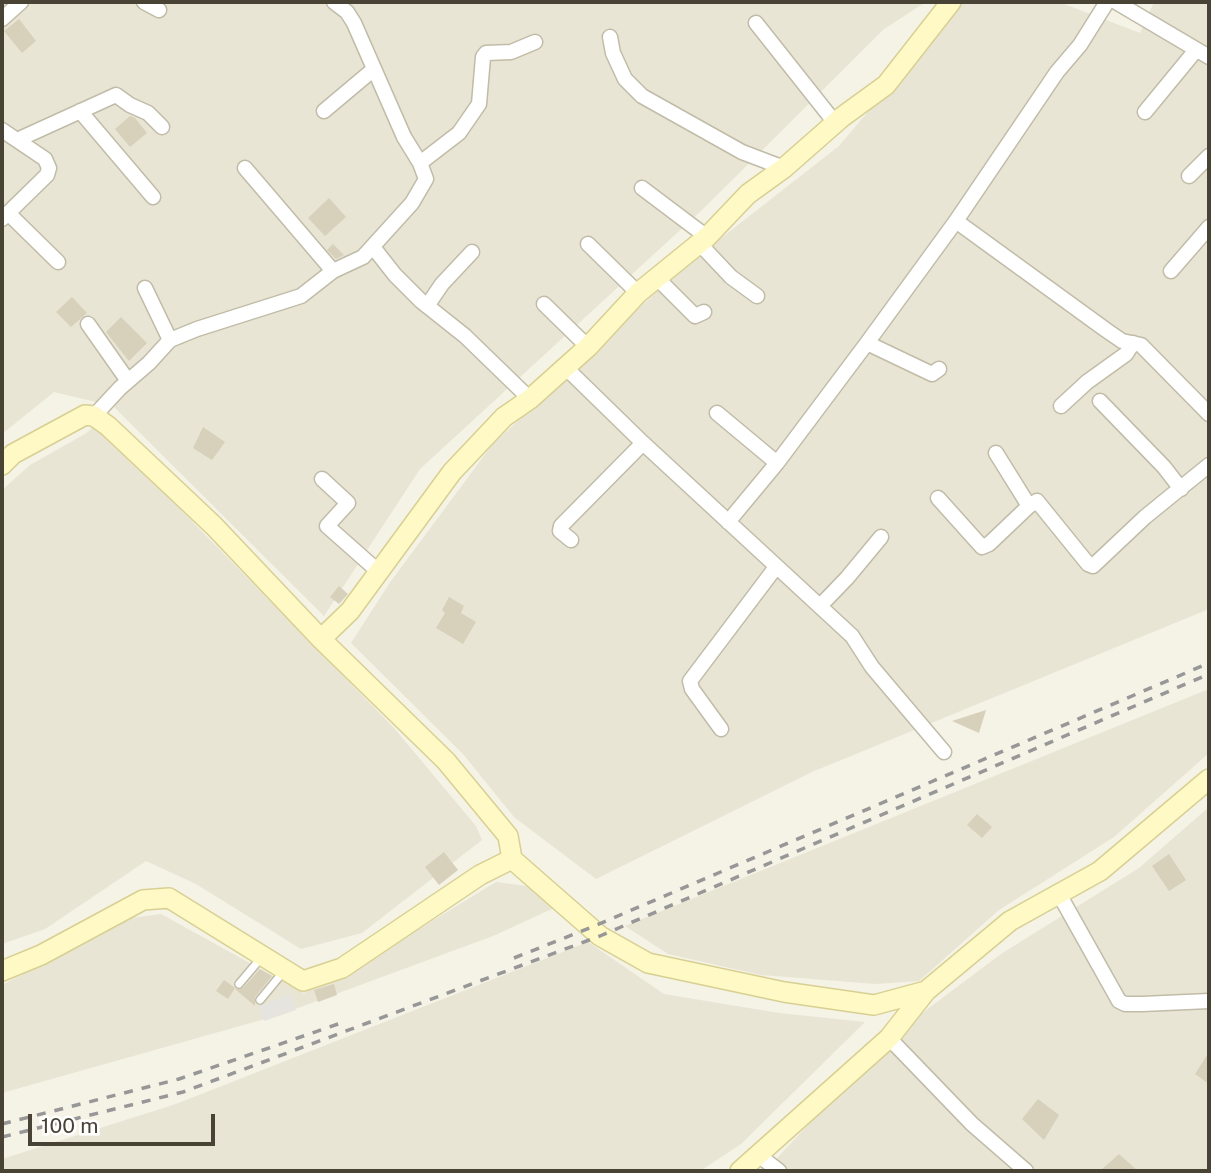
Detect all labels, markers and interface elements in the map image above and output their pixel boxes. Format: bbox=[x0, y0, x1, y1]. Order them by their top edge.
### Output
scale bar bbox=[32, 1100, 219, 1144]
text: 100 m bbox=[41, 1113, 98, 1138]

